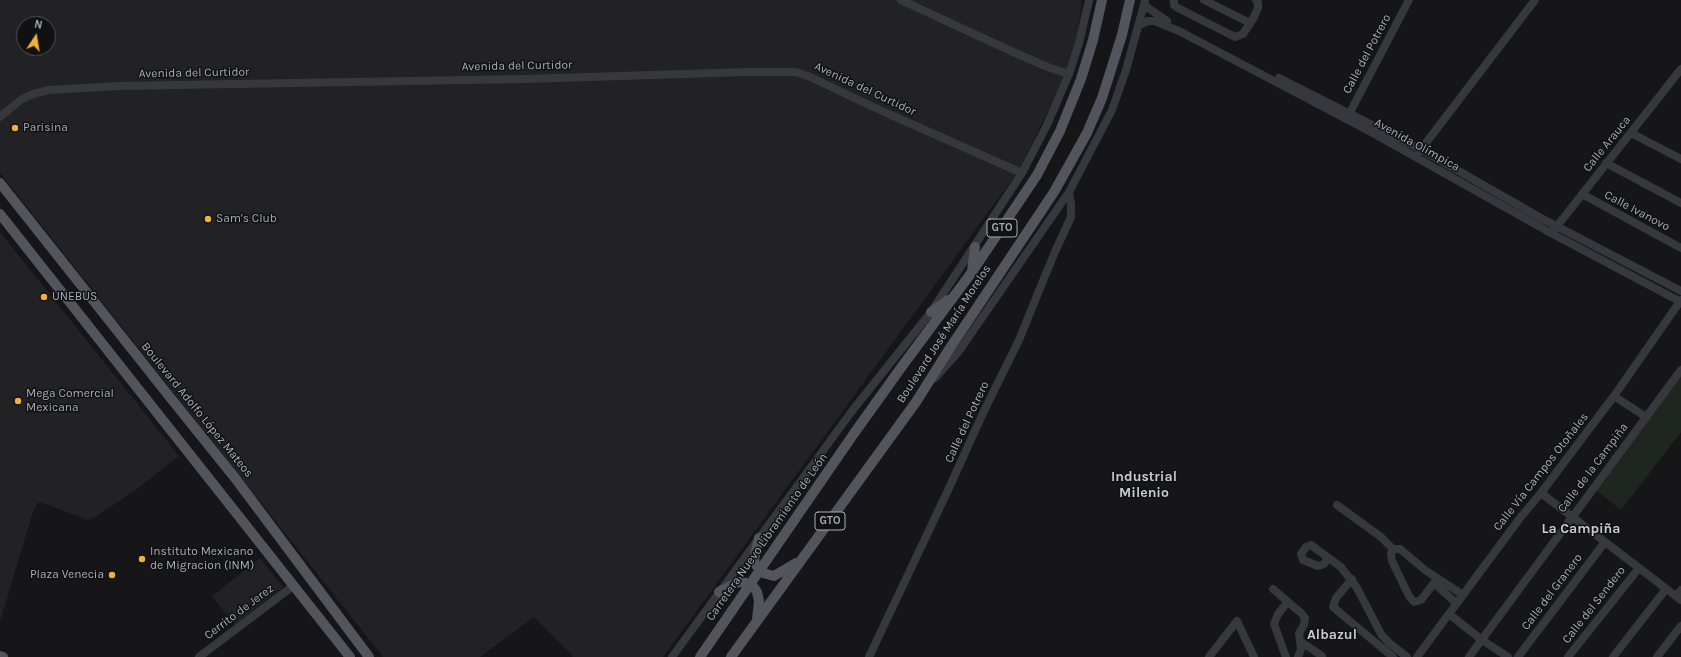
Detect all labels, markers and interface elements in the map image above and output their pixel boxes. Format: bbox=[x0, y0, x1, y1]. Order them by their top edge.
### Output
street label: Calle del Potrero bbox=[1340, 12, 1394, 96]
north arrow bbox=[16, 16, 56, 56]
text: N bbox=[33, 18, 44, 32]
street label: Avenida del Curtidor bbox=[462, 58, 572, 74]
street label: Avenida del Curtidor bbox=[812, 59, 918, 119]
street label: Avenida del Curtidor bbox=[139, 65, 249, 81]
street label: Calle Arauca bbox=[1580, 113, 1634, 175]
street label: Avenida Olímpica bbox=[1372, 116, 1462, 174]
place label: Parisina bbox=[23, 121, 68, 135]
marker: Parisina bbox=[10, 123, 20, 133]
street label: Calle Ivanovo bbox=[1602, 188, 1672, 234]
place label: Sam's Club bbox=[216, 212, 277, 226]
marker: Sam's Club bbox=[203, 214, 213, 224]
road number: GTO bbox=[987, 219, 1017, 237]
street label: Boulevard José María Morelos bbox=[894, 262, 994, 406]
place label: UNEBUS bbox=[52, 290, 97, 304]
marker: UNEBUS bbox=[39, 292, 49, 302]
street label: Boulevard Adolfo López Mateos bbox=[138, 340, 256, 480]
street label: Calle del Potrero bbox=[942, 379, 992, 465]
place label: Mega Comercial Mexicana bbox=[26, 387, 114, 415]
marker: Mega Comercial Mexicana bbox=[13, 396, 23, 406]
street label: Calle Vía Campos Otoñales bbox=[1490, 410, 1592, 534]
street label: Calle de la Campiña bbox=[1555, 420, 1631, 516]
street label: Carretera Nuevo Libramiento de León bbox=[703, 450, 831, 624]
district label: Industrial Milenio bbox=[1111, 469, 1177, 502]
road number: GTO bbox=[815, 512, 845, 530]
district label: La Campiña bbox=[1541, 521, 1621, 537]
place label: Instituto Mexicano de Migracion (INM) bbox=[150, 545, 254, 573]
street label: Calle del Granero bbox=[1519, 551, 1585, 633]
marker: Instituto Mexicano de Migracion (INM) bbox=[137, 554, 147, 564]
street label: Calle del Sendero bbox=[1559, 564, 1629, 646]
place label: Plaza Venecia bbox=[30, 568, 104, 582]
marker: Plaza Venecia bbox=[107, 570, 117, 580]
street label: Cerrito de Jerez bbox=[202, 581, 276, 643]
district label: Albazul bbox=[1307, 627, 1357, 643]

